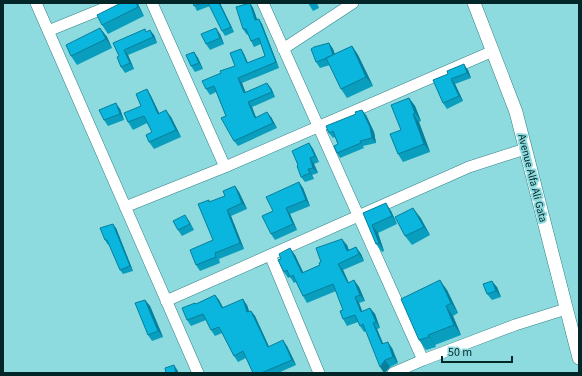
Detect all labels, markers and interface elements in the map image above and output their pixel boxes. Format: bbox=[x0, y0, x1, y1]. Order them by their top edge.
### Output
street label: Avenue Alfa Ali Gata bbox=[514, 132, 551, 224]
scale bar bbox=[442, 338, 512, 364]
text: 50 m bbox=[448, 344, 472, 361]

